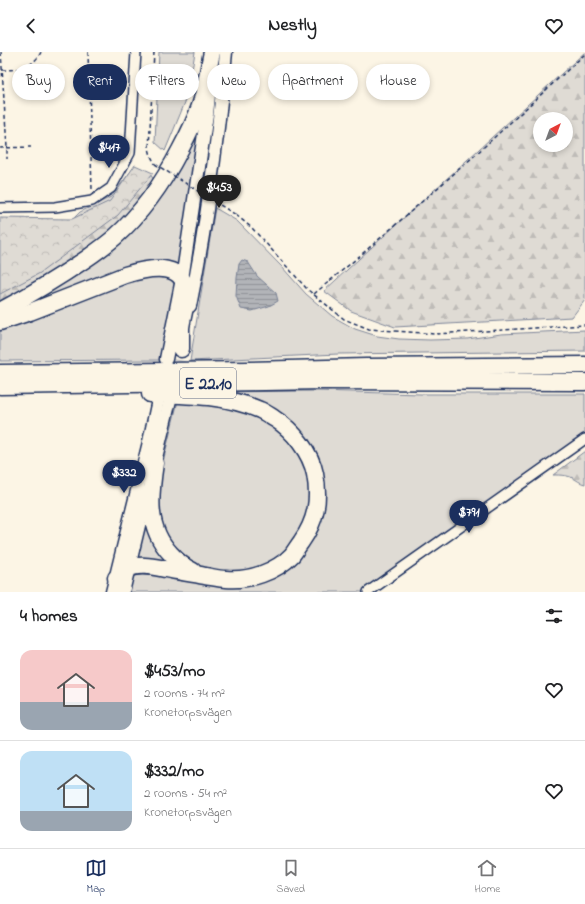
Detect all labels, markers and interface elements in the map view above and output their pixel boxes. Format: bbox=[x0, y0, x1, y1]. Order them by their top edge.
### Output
text: Nestly bbox=[268, 13, 317, 39]
icon: back bbox=[20, 15, 42, 37]
icon: heart bbox=[543, 15, 565, 37]
chip: Buy bbox=[12, 64, 65, 100]
chip: Rent bbox=[73, 64, 127, 100]
chip: Filters bbox=[135, 64, 199, 100]
chip: New bbox=[207, 64, 260, 100]
chip: Apartment bbox=[268, 64, 358, 100]
chip: House bbox=[366, 64, 430, 100]
north arrow bbox=[533, 112, 573, 152]
map controls bbox=[533, 112, 573, 152]
pin: $417 bbox=[85, 135, 133, 169]
text: $417 bbox=[98, 138, 120, 157]
pin: $453 bbox=[195, 175, 243, 209]
text: $453 bbox=[206, 178, 232, 197]
road number: E 22.10 bbox=[180, 368, 236, 398]
pin: $332 bbox=[100, 460, 148, 494]
text: $332 bbox=[111, 463, 137, 482]
pin: $791 bbox=[445, 500, 493, 534]
text: $791 bbox=[458, 503, 480, 522]
text: 4 homes bbox=[20, 604, 78, 629]
icon: filters bbox=[543, 605, 565, 627]
text: $453/mo bbox=[144, 659, 205, 684]
icon: home bbox=[52, 666, 100, 714]
icon: heart bbox=[543, 679, 565, 701]
text: 2 rooms · 74 m² bbox=[144, 684, 225, 703]
text: Kronetorpsvägen bbox=[144, 703, 232, 722]
text: $332/mo bbox=[144, 759, 204, 784]
icon: home bbox=[52, 767, 100, 815]
icon: heart bbox=[543, 780, 565, 802]
text: 2 rooms · 54 m² bbox=[144, 784, 227, 803]
text: Kronetorpsvägen bbox=[144, 803, 232, 822]
tab: Map bbox=[85, 857, 107, 897]
tab: Saved bbox=[276, 857, 305, 897]
tab: Home bbox=[475, 857, 500, 897]

